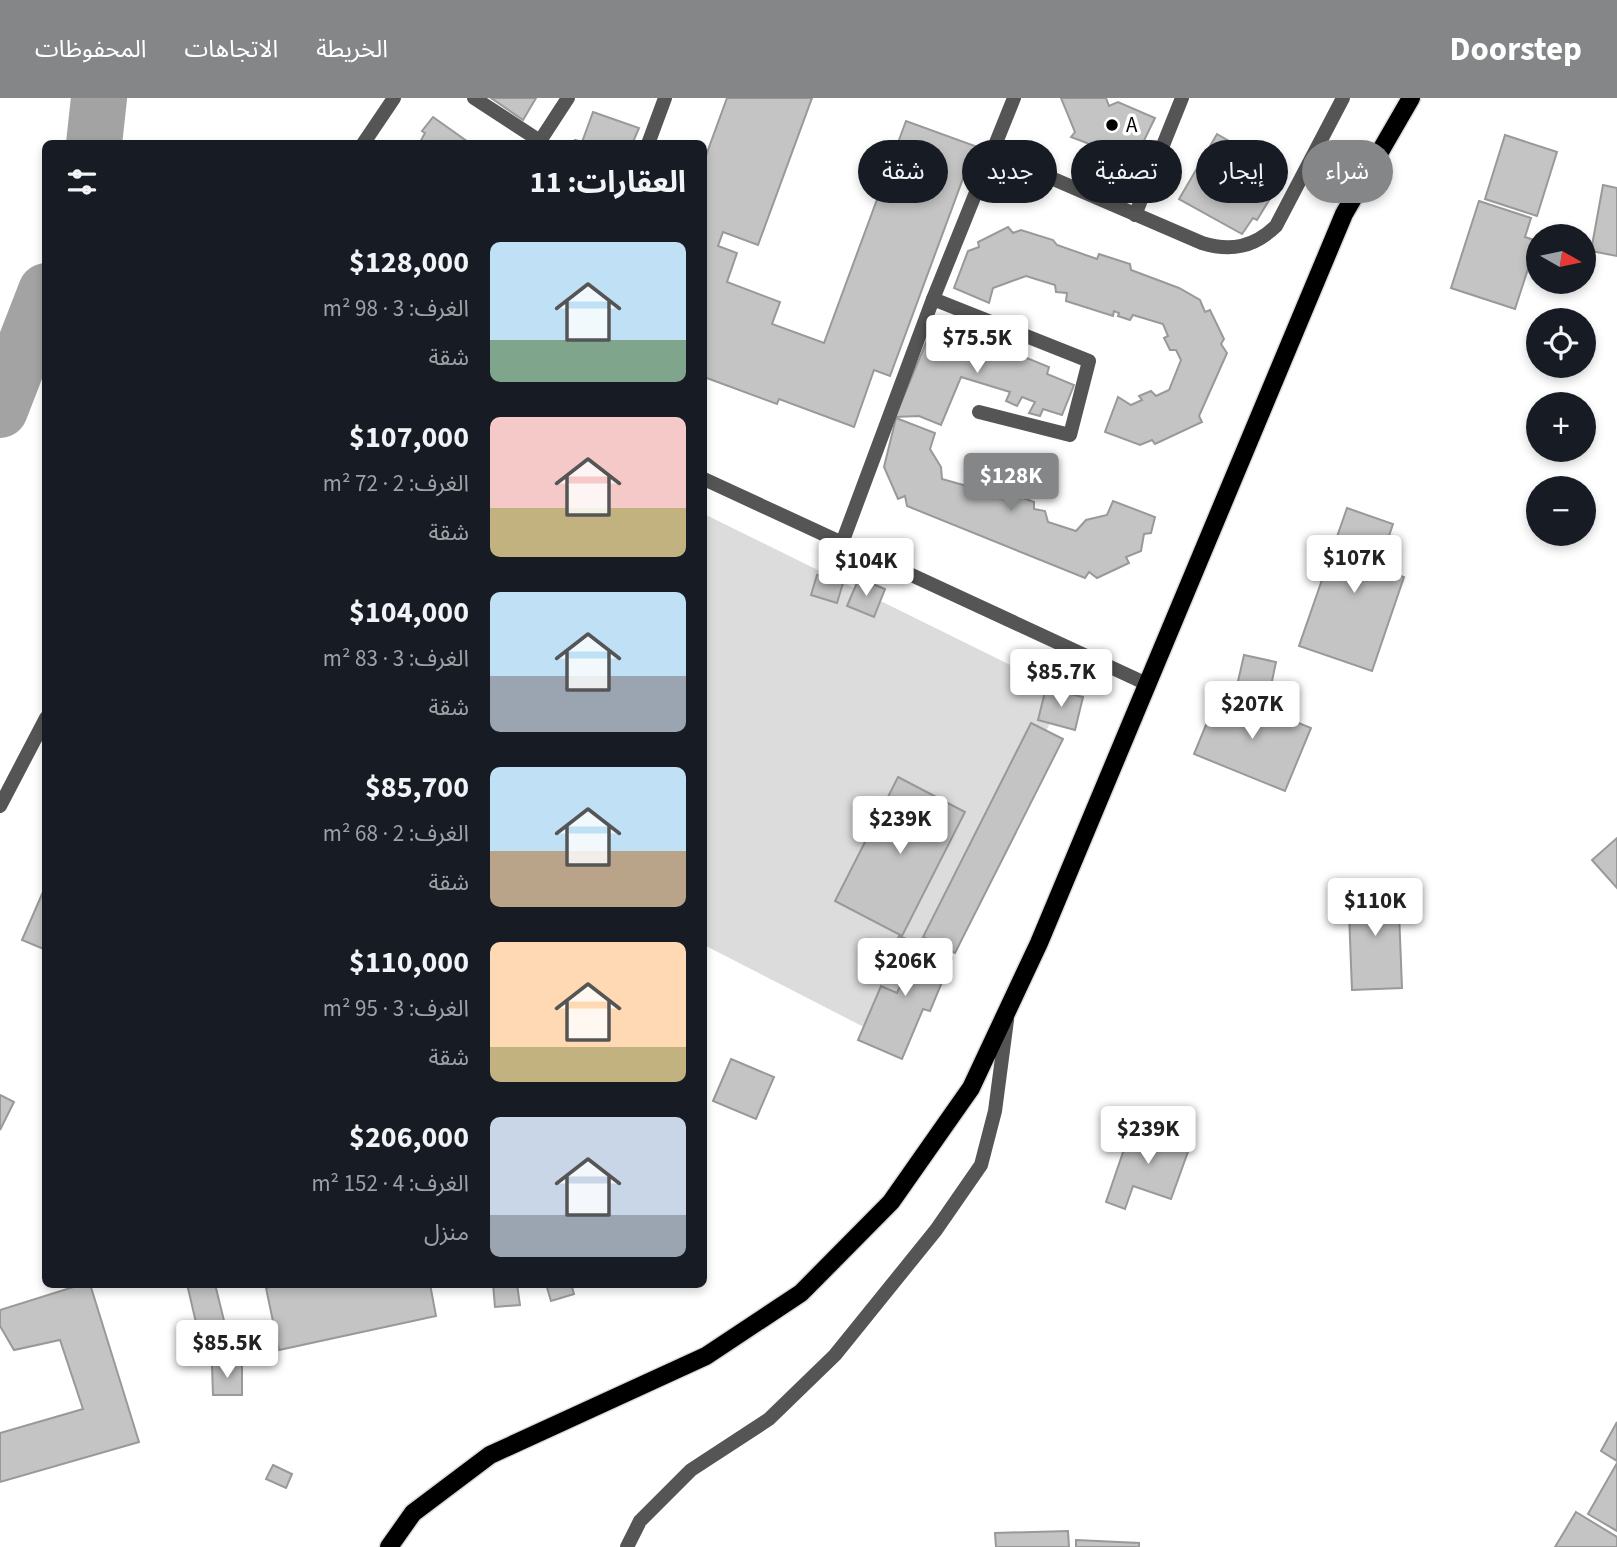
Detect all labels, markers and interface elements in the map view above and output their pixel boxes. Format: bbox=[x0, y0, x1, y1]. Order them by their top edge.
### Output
text: Doorstep bbox=[1450, 26, 1582, 73]
text: المحفوظات bbox=[35, 32, 146, 67]
text: الاتجاهات bbox=[184, 32, 278, 67]
text: الخريطة bbox=[316, 32, 388, 67]
place label: A bbox=[1126, 110, 1138, 140]
marker: A bbox=[1104, 117, 1120, 133]
chip: شقة bbox=[858, 140, 948, 203]
chip: جديد bbox=[962, 140, 1057, 203]
chip: تصفية bbox=[1071, 140, 1182, 203]
chip: إيجار bbox=[1196, 140, 1288, 203]
chip: شراء bbox=[1302, 140, 1393, 203]
text: العقارات: 11 bbox=[530, 161, 686, 204]
icon: filters bbox=[63, 163, 101, 201]
north arrow bbox=[1526, 224, 1596, 294]
map controls bbox=[1526, 224, 1596, 546]
text: $128,000 bbox=[349, 241, 469, 284]
icon: home bbox=[546, 270, 630, 354]
text: الغرف: 3 · 98 m² bbox=[323, 292, 469, 325]
button: locate bbox=[1526, 308, 1596, 378]
pin: $75.5K bbox=[920, 316, 1034, 375]
text: $75.5K bbox=[942, 321, 1012, 354]
text: شقة bbox=[428, 341, 469, 374]
button: + bbox=[1526, 392, 1596, 462]
text: $107,000 bbox=[349, 416, 469, 459]
icon: home bbox=[546, 445, 630, 529]
pin: $128K bbox=[962, 454, 1060, 513]
text: $128K bbox=[980, 459, 1042, 492]
text: الغرف: 2 · 72 m² bbox=[323, 467, 469, 500]
button: − bbox=[1526, 476, 1596, 546]
text: شقة bbox=[428, 516, 469, 549]
pin: $107K bbox=[1305, 536, 1403, 595]
pin: $104K bbox=[817, 538, 915, 598]
text: $107K bbox=[1323, 541, 1385, 574]
text: $104K bbox=[835, 544, 897, 577]
text: $104,000 bbox=[349, 591, 469, 634]
icon: home bbox=[546, 620, 630, 704]
text: الغرف: 3 · 83 m² bbox=[323, 642, 469, 675]
pin: $85.7K bbox=[1004, 650, 1118, 709]
text: $85.7K bbox=[1026, 655, 1096, 688]
pin: $207K bbox=[1203, 682, 1301, 741]
text: $207K bbox=[1221, 687, 1283, 720]
text: شقة bbox=[428, 691, 469, 724]
text: $85,700 bbox=[365, 766, 469, 809]
icon: home bbox=[546, 795, 630, 879]
pin: $239K bbox=[851, 796, 949, 856]
text: $239K bbox=[869, 802, 931, 835]
text: الغرف: 2 · 68 m² bbox=[323, 817, 469, 850]
text: شقة bbox=[428, 866, 469, 899]
pin: $110K bbox=[1326, 878, 1424, 938]
text: $110K bbox=[1344, 884, 1406, 917]
pin: $206K bbox=[856, 939, 954, 998]
text: $110,000 bbox=[349, 941, 469, 984]
text: $206K bbox=[874, 944, 936, 977]
icon: home bbox=[546, 970, 630, 1054]
text: الغرف: 3 · 95 m² bbox=[323, 992, 469, 1025]
text: شقة bbox=[428, 1041, 469, 1074]
pin: $239K bbox=[1099, 1107, 1197, 1166]
text: $239K bbox=[1117, 1112, 1179, 1145]
text: $206,000 bbox=[349, 1116, 469, 1159]
icon: home bbox=[546, 1145, 630, 1229]
text: الغرف: 4 · 152 m² bbox=[311, 1167, 469, 1200]
text: منزل bbox=[424, 1216, 469, 1249]
pin: $85.5K bbox=[170, 1320, 284, 1380]
text: $85.5K bbox=[192, 1326, 262, 1359]

